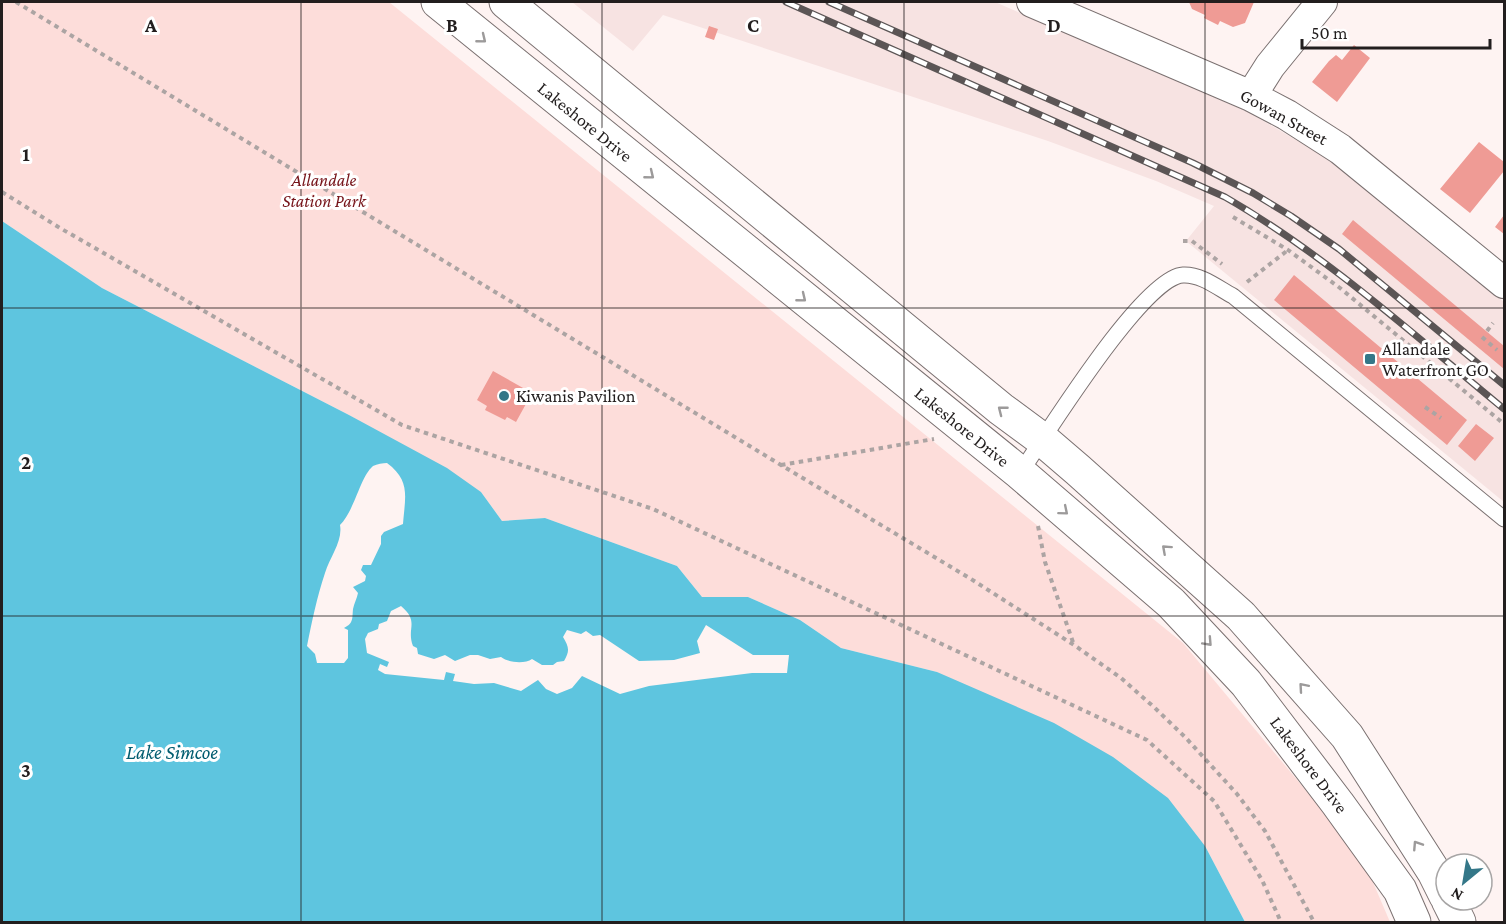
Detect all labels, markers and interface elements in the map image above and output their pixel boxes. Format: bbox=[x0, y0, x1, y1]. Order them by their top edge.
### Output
scale bar bbox=[1302, 12, 1490, 50]
text: A bbox=[144, 14, 158, 36]
text: B bbox=[446, 14, 458, 36]
text: C bbox=[747, 14, 759, 36]
text: D bbox=[1047, 14, 1061, 36]
text: 50 m bbox=[1311, 23, 1348, 43]
one-way arrow bbox=[476, 32, 487, 43]
street label: Lakeshore Drive bbox=[534, 78, 636, 166]
street label: Gowan Street bbox=[1237, 85, 1332, 150]
text: 1 bbox=[22, 143, 30, 165]
one-way arrow bbox=[643, 168, 654, 179]
park label: Allandale Station Park bbox=[282, 170, 367, 211]
one-way arrow bbox=[795, 290, 806, 301]
place label: Allandale Waterfront GO bbox=[1382, 339, 1489, 380]
marker: Allandale Waterfront GO bbox=[1363, 352, 1377, 366]
street label: Lakeshore Drive bbox=[911, 383, 1013, 471]
place label: Kiwanis Pavilion bbox=[516, 386, 636, 406]
marker: Kiwanis Pavilion bbox=[497, 389, 511, 403]
one-way arrow bbox=[997, 406, 1008, 417]
text: 2 bbox=[21, 451, 31, 473]
one-way arrow bbox=[1057, 504, 1068, 515]
one-way arrow bbox=[1162, 545, 1173, 556]
one-way arrow bbox=[1201, 636, 1212, 646]
one-way arrow bbox=[1300, 683, 1311, 694]
street label: Lakeshore Drive bbox=[1266, 713, 1352, 817]
water label: Lake Simcoe bbox=[126, 741, 218, 763]
text: 3 bbox=[21, 759, 31, 781]
one-way arrow bbox=[1413, 841, 1424, 852]
north arrow bbox=[1434, 852, 1494, 912]
text: N bbox=[1448, 884, 1466, 905]

